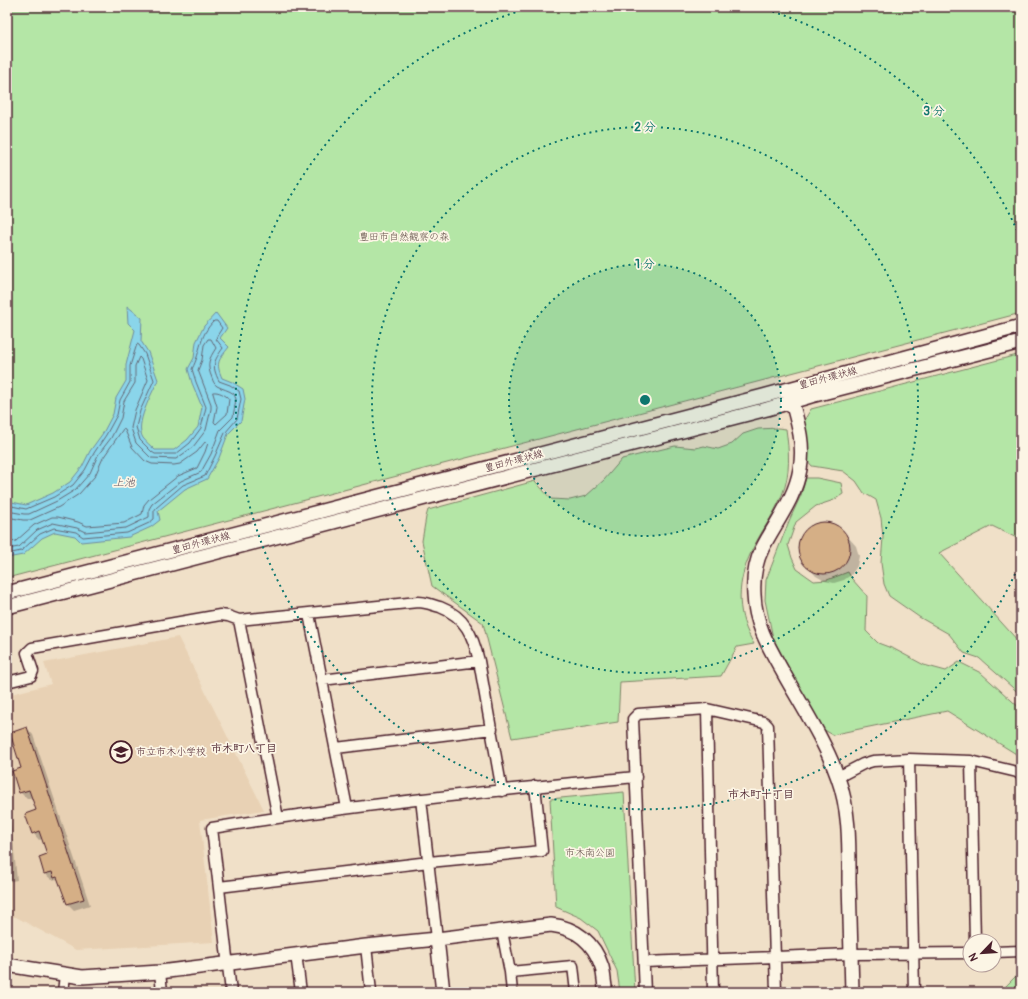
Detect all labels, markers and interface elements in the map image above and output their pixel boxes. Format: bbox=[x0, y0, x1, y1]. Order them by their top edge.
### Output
text: 3 分 bbox=[923, 104, 945, 119]
text: 2 分 bbox=[634, 120, 656, 135]
park label: 豊田市自然観察の森 bbox=[359, 231, 449, 243]
text: 1 分 bbox=[635, 257, 655, 272]
street label: 豊田外環状線 bbox=[797, 364, 859, 392]
centre of rings bbox=[638, 393, 652, 407]
street label: 豊田外環状線 bbox=[483, 447, 545, 475]
water label: 上池 bbox=[113, 476, 136, 489]
street label: 豊田外環状線 bbox=[170, 529, 232, 557]
school or university icon: 市立市木小学校 bbox=[108, 739, 134, 765]
district label: 市木町八丁目 bbox=[211, 742, 277, 755]
place label: 市立市木小学校 bbox=[136, 746, 206, 758]
district label: 市木町十丁目 bbox=[728, 788, 794, 801]
park label: 市木南公園 bbox=[565, 847, 615, 859]
north arrow bbox=[962, 933, 1002, 973]
text: N bbox=[966, 950, 981, 963]

